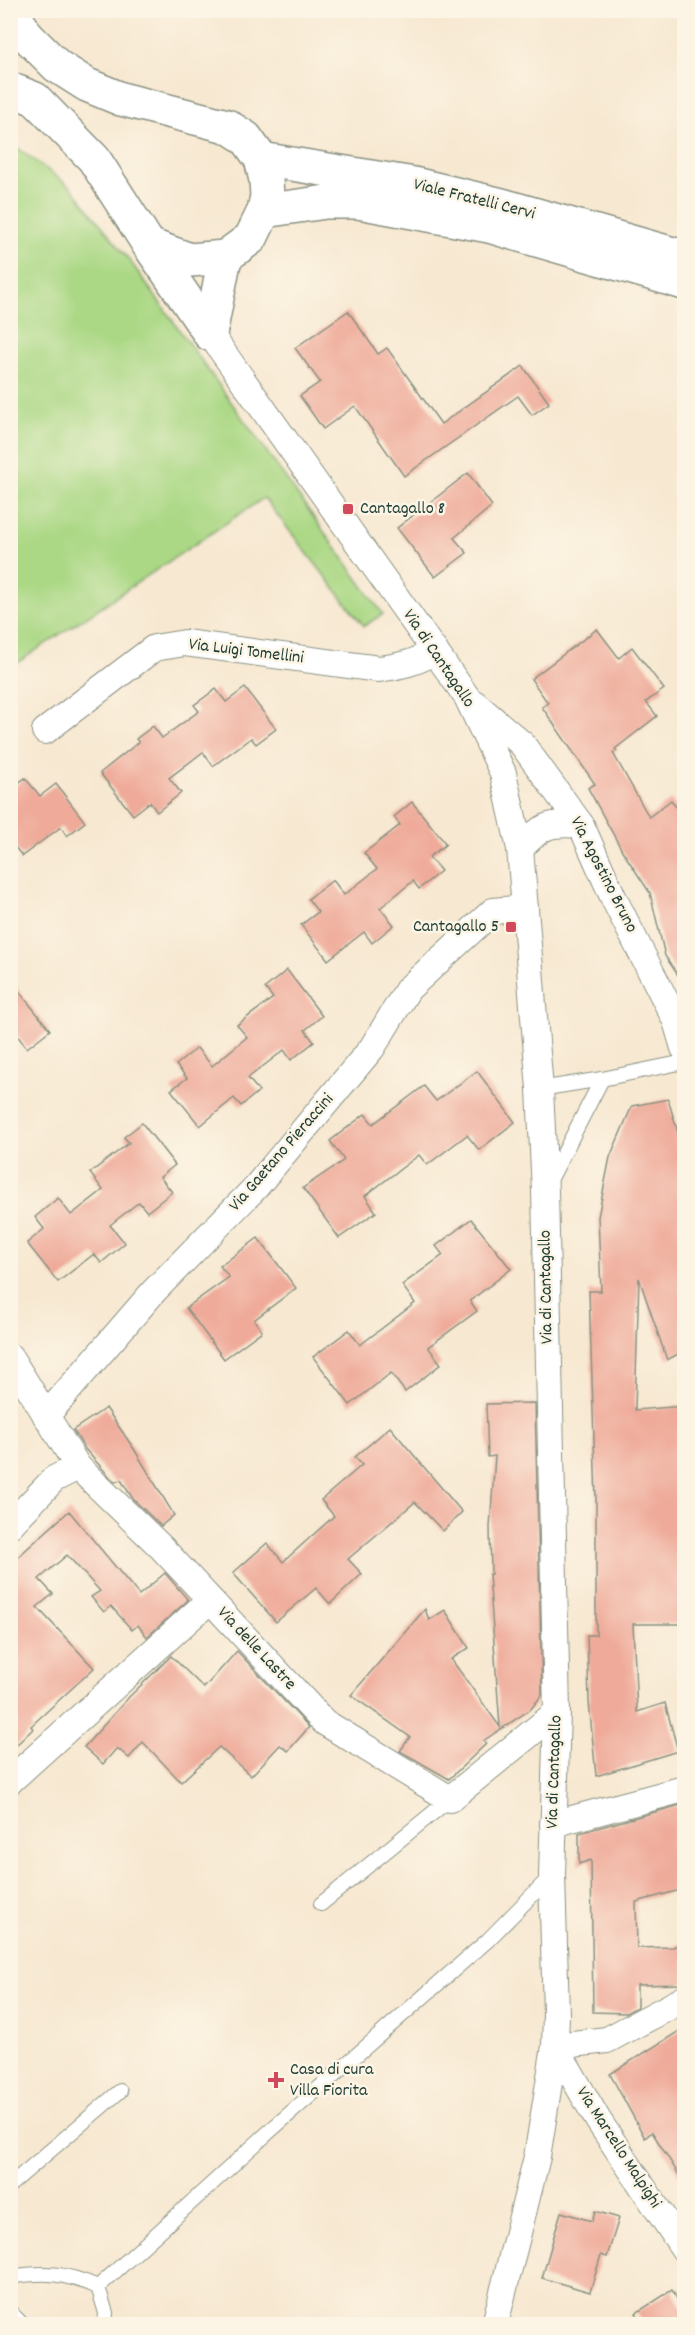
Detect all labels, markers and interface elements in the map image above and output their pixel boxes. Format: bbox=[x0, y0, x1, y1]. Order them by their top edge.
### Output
street label: Viale Fratelli Cervi bbox=[410, 173, 538, 227]
place label: Cantagallo 8 bbox=[360, 497, 445, 522]
marker: Cantagallo 8 bbox=[341, 502, 355, 516]
street label: Via di Cantagallo bbox=[396, 605, 480, 713]
street label: Via Luigi Tomellini bbox=[187, 633, 305, 671]
street label: Via Agostino Bruno bbox=[563, 813, 643, 937]
place label: Cantagallo 5 bbox=[413, 915, 499, 940]
marker: Cantagallo 5 bbox=[504, 920, 518, 934]
street label: Via Gaetano Pieraccini bbox=[224, 1088, 340, 1218]
street label: Via di Cantagallo bbox=[534, 1230, 560, 1344]
street label: Via delle Lastre bbox=[211, 1602, 301, 1696]
street label: Via di Cantagallo bbox=[541, 1715, 569, 1829]
place label: Casa di cura Villa Fiorita bbox=[290, 2058, 374, 2104]
marker: Casa di cura Villa Fiorita bbox=[267, 2071, 285, 2089]
street label: Via Marcello Malpighi bbox=[569, 2082, 667, 2214]

